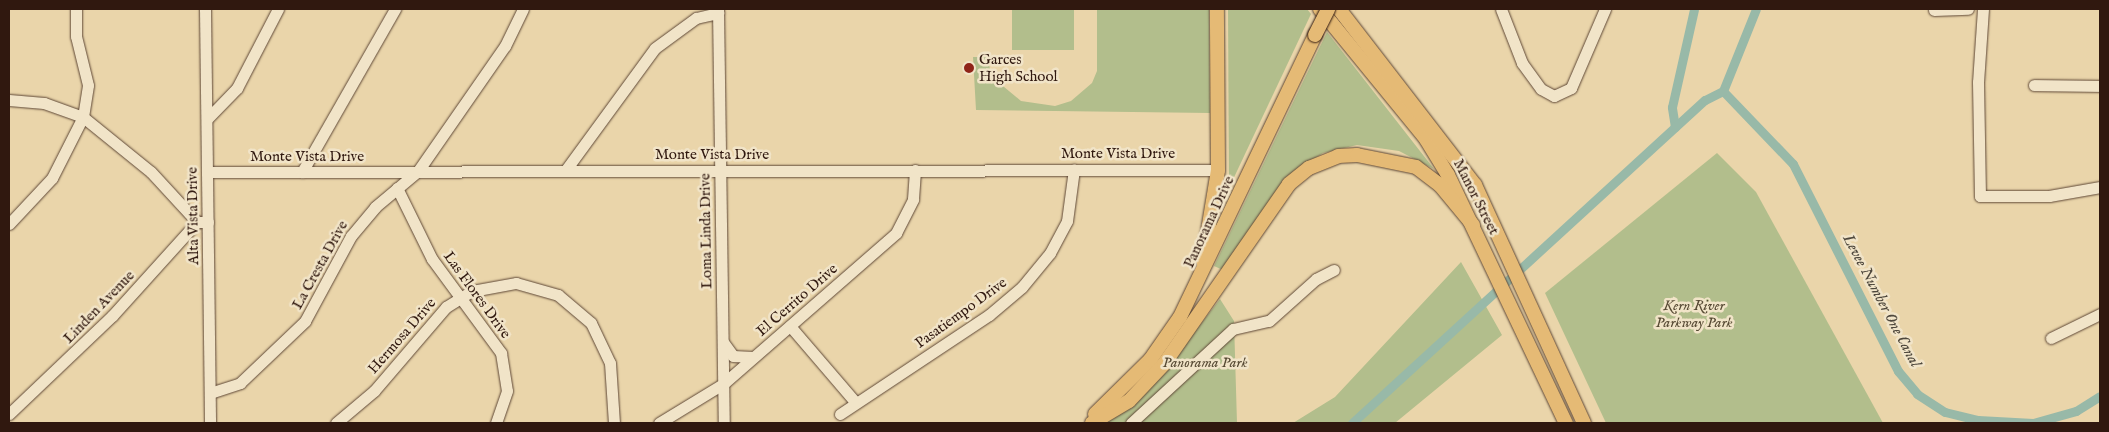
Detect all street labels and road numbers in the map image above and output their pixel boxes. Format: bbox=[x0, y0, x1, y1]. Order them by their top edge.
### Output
street label: Monte Vista Drive bbox=[1061, 145, 1175, 163]
street label: Monte Vista Drive bbox=[655, 146, 769, 164]
street label: Monte Vista Drive bbox=[250, 148, 364, 166]
street label: Manor Street bbox=[1449, 156, 1503, 238]
street label: Alta Vista Drive bbox=[183, 167, 203, 265]
street label: Loma Linda Drive bbox=[696, 173, 716, 289]
street label: Panorama Drive bbox=[1180, 173, 1238, 271]
street label: La Cresta Drive bbox=[288, 218, 352, 312]
street label: Las Flores Drive bbox=[439, 248, 515, 342]
street label: El Cerrito Drive bbox=[753, 260, 841, 340]
street label: Linden Avenue bbox=[60, 267, 138, 347]
street label: Pasatiempo Drive bbox=[912, 274, 1010, 352]
street label: Hermosa Drive bbox=[364, 294, 440, 378]

